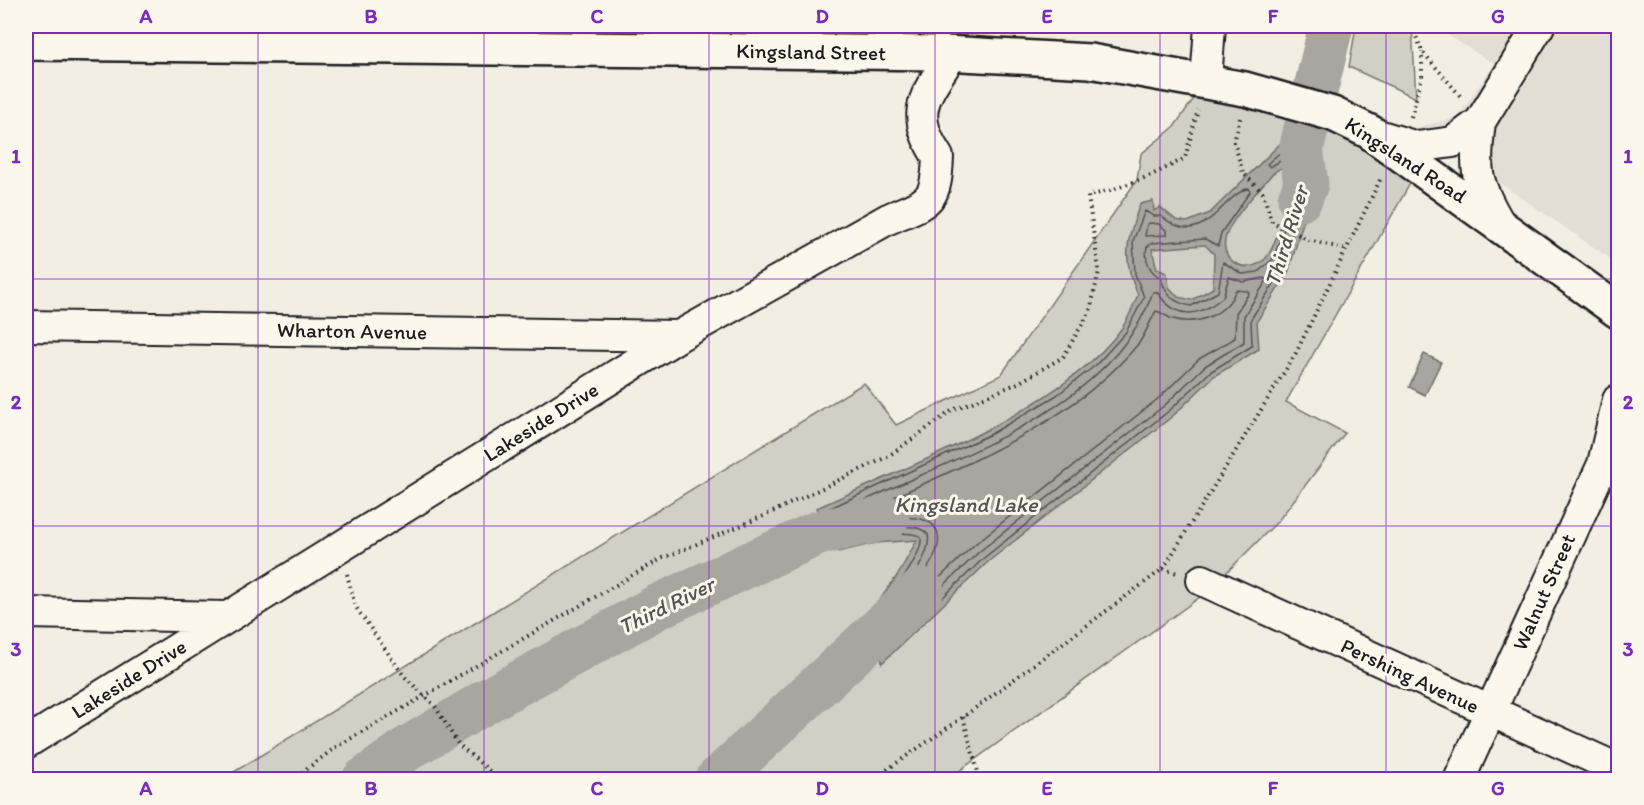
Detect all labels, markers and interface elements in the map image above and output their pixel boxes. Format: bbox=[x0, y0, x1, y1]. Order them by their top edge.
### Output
text: A bbox=[139, 4, 153, 28]
text: B bbox=[365, 4, 378, 28]
text: C bbox=[591, 4, 604, 28]
text: D bbox=[815, 4, 829, 28]
text: E bbox=[1041, 4, 1053, 28]
text: F bbox=[1268, 4, 1279, 28]
text: G bbox=[1491, 4, 1505, 28]
street label: Kingsland Street bbox=[736, 38, 886, 65]
street label: Kingsland Road bbox=[1341, 111, 1472, 208]
text: 1 bbox=[11, 144, 21, 168]
text: 1 bbox=[1623, 144, 1633, 168]
water label: Third River bbox=[1258, 180, 1315, 290]
street label: Wharton Avenue bbox=[277, 317, 427, 344]
street label: Lakeside Drive bbox=[479, 376, 603, 467]
text: 2 bbox=[11, 390, 22, 414]
text: 2 bbox=[1623, 390, 1634, 414]
water label: Kingsland Lake bbox=[894, 491, 1039, 518]
street label: Walnut Street bbox=[1507, 530, 1580, 654]
water label: Third River bbox=[614, 569, 721, 640]
street label: Lakeside Drive bbox=[67, 633, 191, 724]
street label: Pershing Avenue bbox=[1337, 633, 1483, 718]
text: 3 bbox=[11, 637, 22, 661]
text: 3 bbox=[1623, 637, 1634, 661]
text: A bbox=[139, 776, 153, 800]
text: B bbox=[365, 776, 378, 800]
text: C bbox=[591, 776, 604, 800]
text: D bbox=[815, 776, 829, 800]
text: E bbox=[1041, 776, 1053, 800]
text: F bbox=[1268, 776, 1279, 800]
text: G bbox=[1491, 776, 1505, 800]

